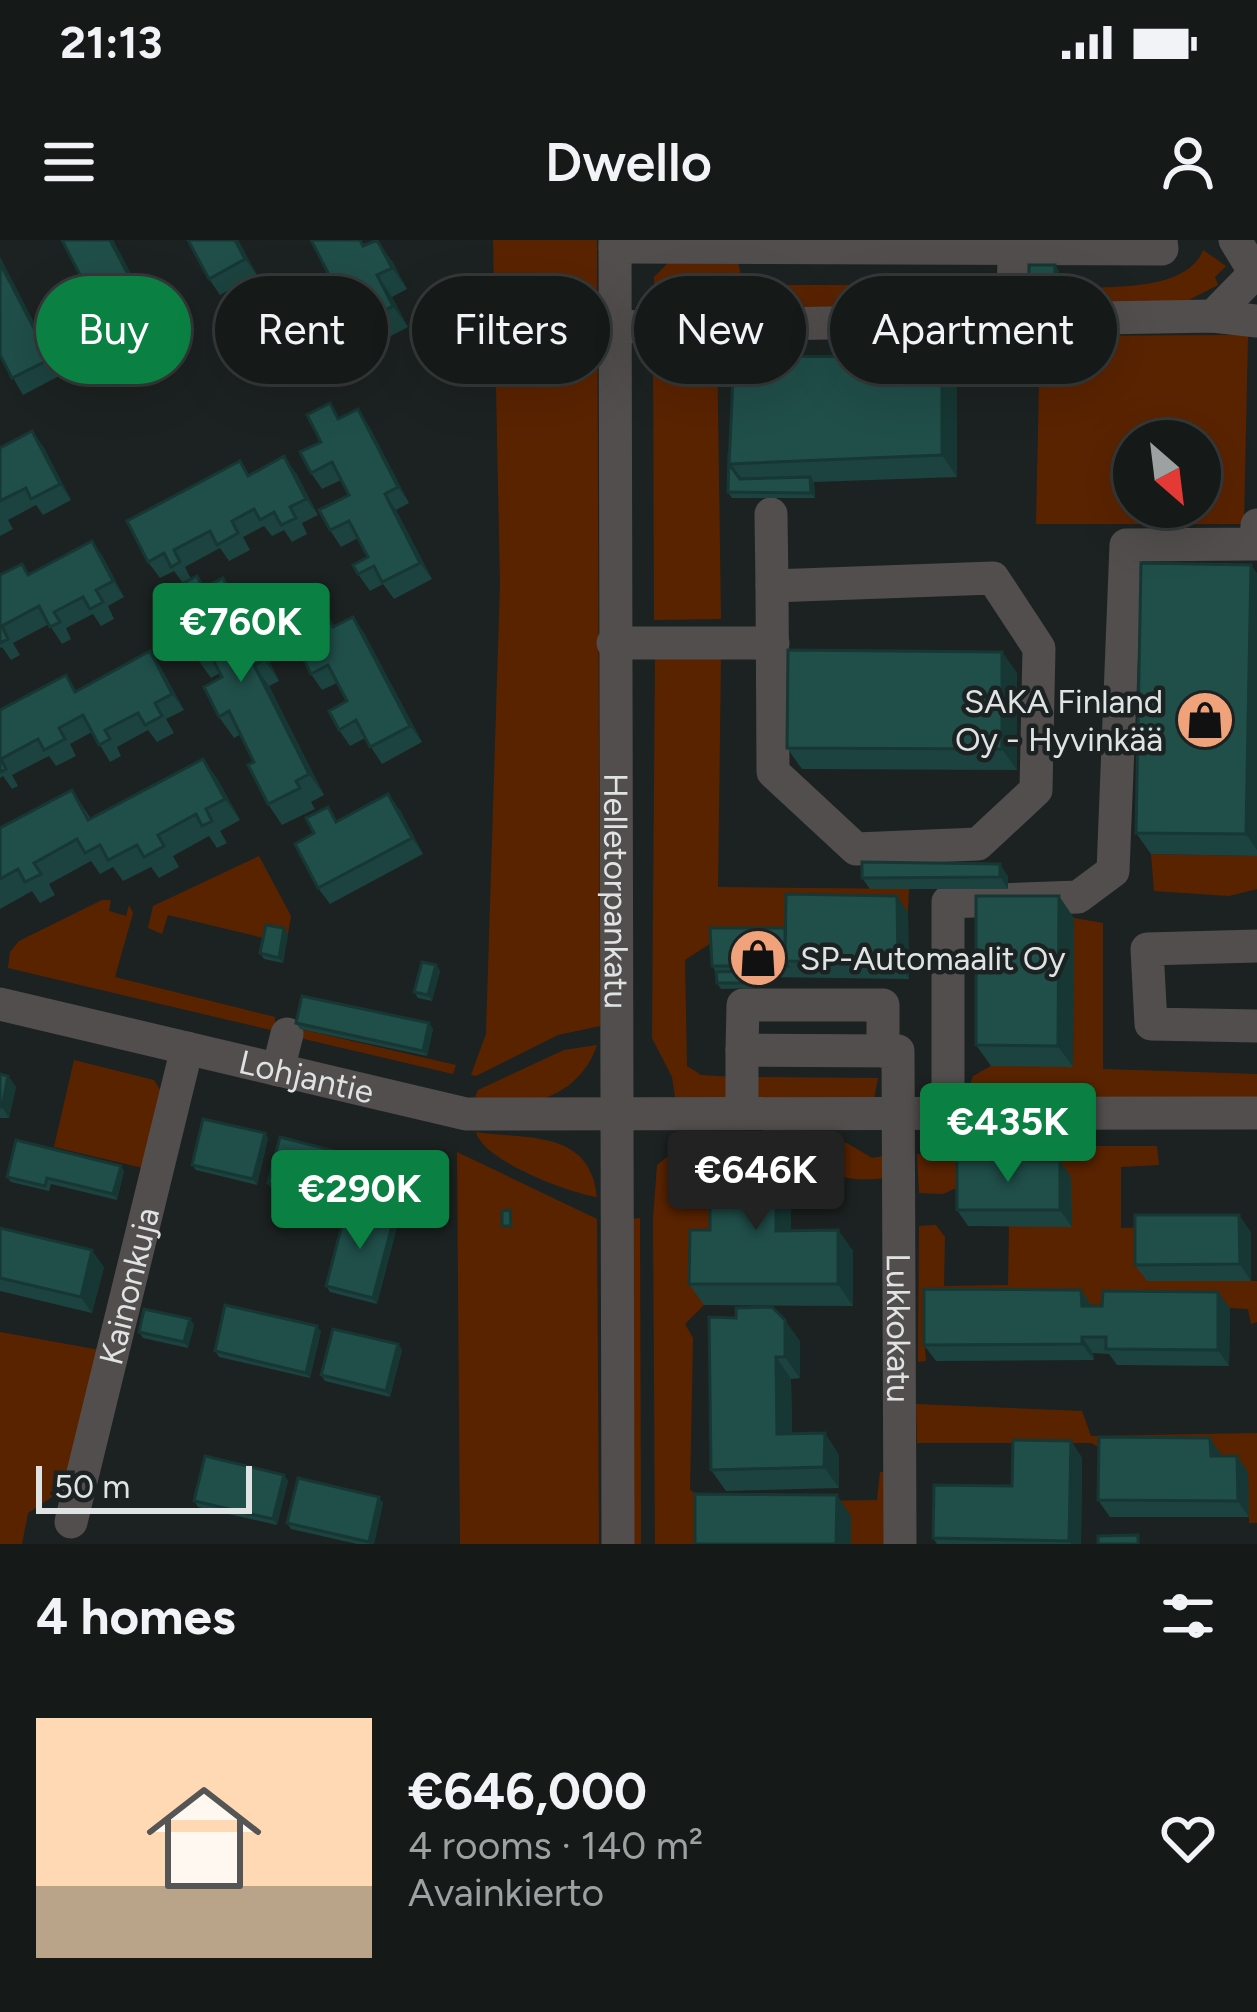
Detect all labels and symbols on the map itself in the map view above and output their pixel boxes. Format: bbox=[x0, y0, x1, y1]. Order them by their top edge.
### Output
north arrow bbox=[1113, 420, 1221, 528]
pin: €760K bbox=[157, 583, 325, 685]
place label: SAKA Finland Oy - Hyvinkää bbox=[955, 682, 1163, 759]
shop icon: SAKA Finland Oy - Hyvinkää bbox=[1174, 689, 1236, 751]
street label: Helletorpankatu bbox=[596, 773, 636, 1009]
shop icon: SP-Automaalit Oy bbox=[727, 927, 789, 989]
place label: SP-Automaalit Oy bbox=[800, 939, 1066, 978]
street label: Lohjantie bbox=[235, 1042, 378, 1112]
pin: €435K bbox=[924, 1083, 1092, 1185]
pin: €646K bbox=[672, 1131, 840, 1233]
pin: €290K bbox=[276, 1150, 444, 1252]
street label: Kainonkuja bbox=[91, 1203, 167, 1369]
street label: Lukkokatu bbox=[879, 1253, 918, 1403]
scale bar bbox=[36, 1460, 252, 1513]

